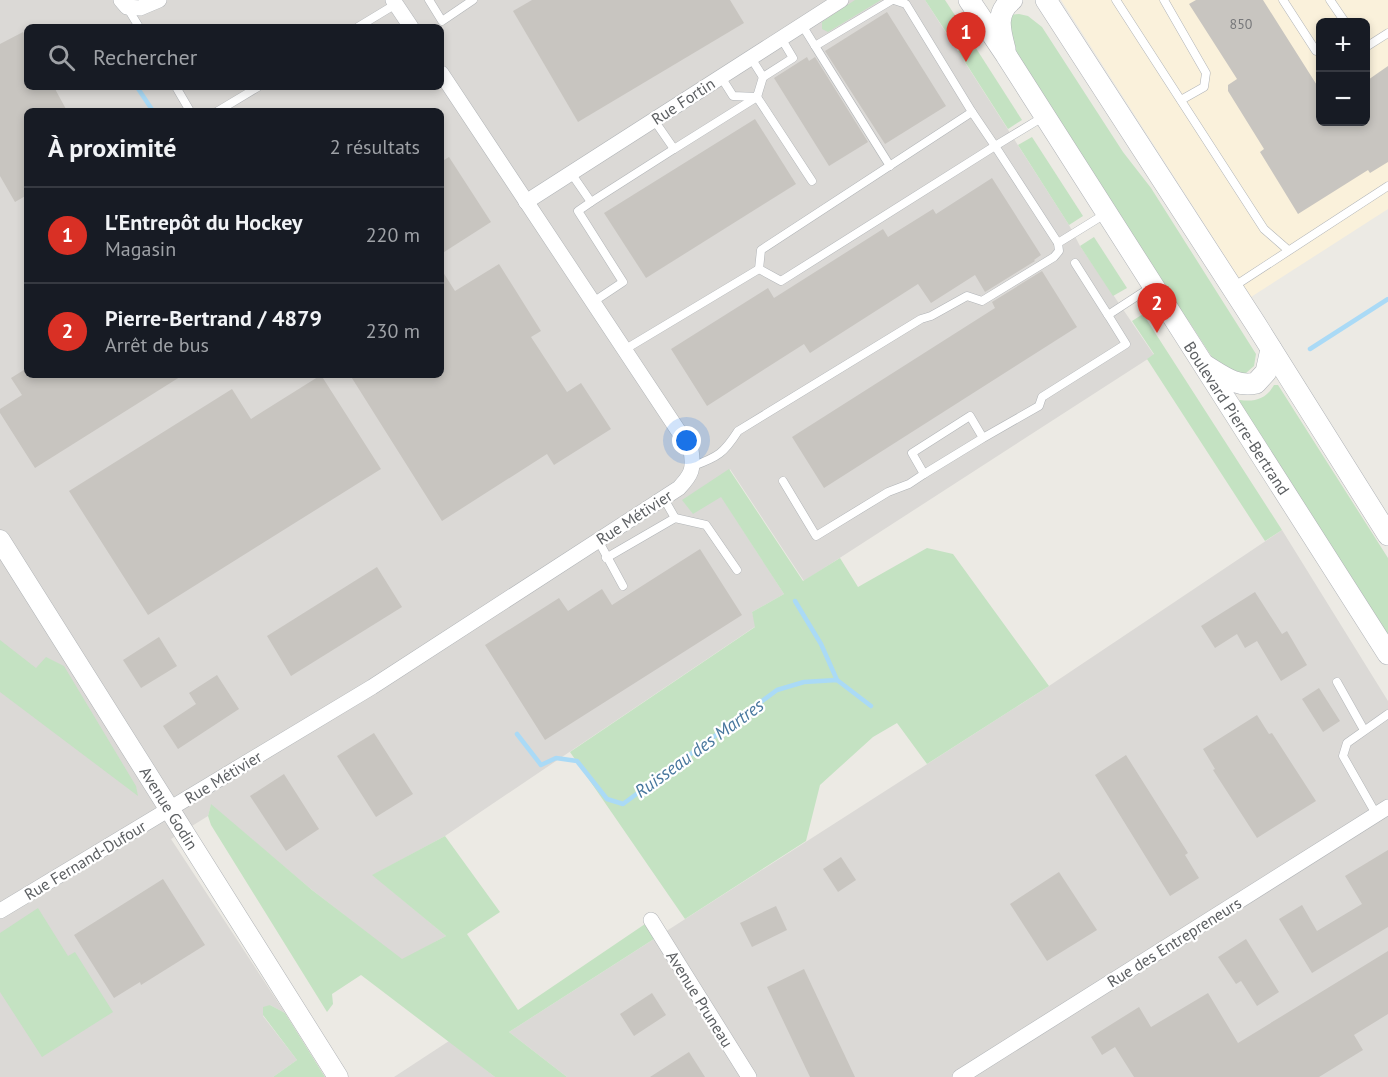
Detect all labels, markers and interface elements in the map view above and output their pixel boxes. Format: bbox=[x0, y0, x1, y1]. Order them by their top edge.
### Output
pin: 1 bbox=[946, 13, 986, 62]
house number: 850 bbox=[1230, 15, 1253, 33]
map controls bbox=[1316, 18, 1370, 126]
button: + bbox=[1316, 18, 1370, 72]
search box bbox=[24, 24, 444, 90]
icon: search bbox=[45, 41, 78, 74]
text: Rechercher bbox=[93, 43, 197, 71]
button: − bbox=[1316, 72, 1370, 126]
street label: Rue Fortin bbox=[648, 73, 718, 129]
text: À proximité bbox=[48, 131, 176, 164]
text: 2 résultats bbox=[330, 134, 420, 160]
text: L'Entrepôt du Hockey bbox=[105, 208, 303, 236]
text: 1 bbox=[62, 222, 73, 248]
text: 220 m bbox=[366, 222, 420, 248]
text: Magasin bbox=[105, 236, 176, 262]
pin: 2 bbox=[1138, 284, 1176, 333]
text: Pierre-Bertrand / 4879 bbox=[105, 304, 322, 332]
text: 2 bbox=[62, 318, 73, 344]
text: 230 m bbox=[366, 318, 420, 344]
text: Arrêt de bus bbox=[105, 332, 209, 358]
street label: Boulevard Pierre-Bertrand bbox=[1180, 338, 1294, 498]
your location bbox=[672, 426, 701, 455]
street label: Rue Métivier bbox=[592, 485, 676, 549]
water label: Ruisseau des Martres bbox=[630, 693, 769, 803]
street label: Rue Métivier bbox=[181, 746, 266, 808]
street label: Avenue Godin bbox=[136, 763, 202, 853]
street label: Rue Fernand-Dufour bbox=[20, 815, 150, 904]
street label: Rue des Entrepreneurs bbox=[1103, 892, 1245, 991]
street label: Avenue Pruneau bbox=[662, 947, 738, 1051]

